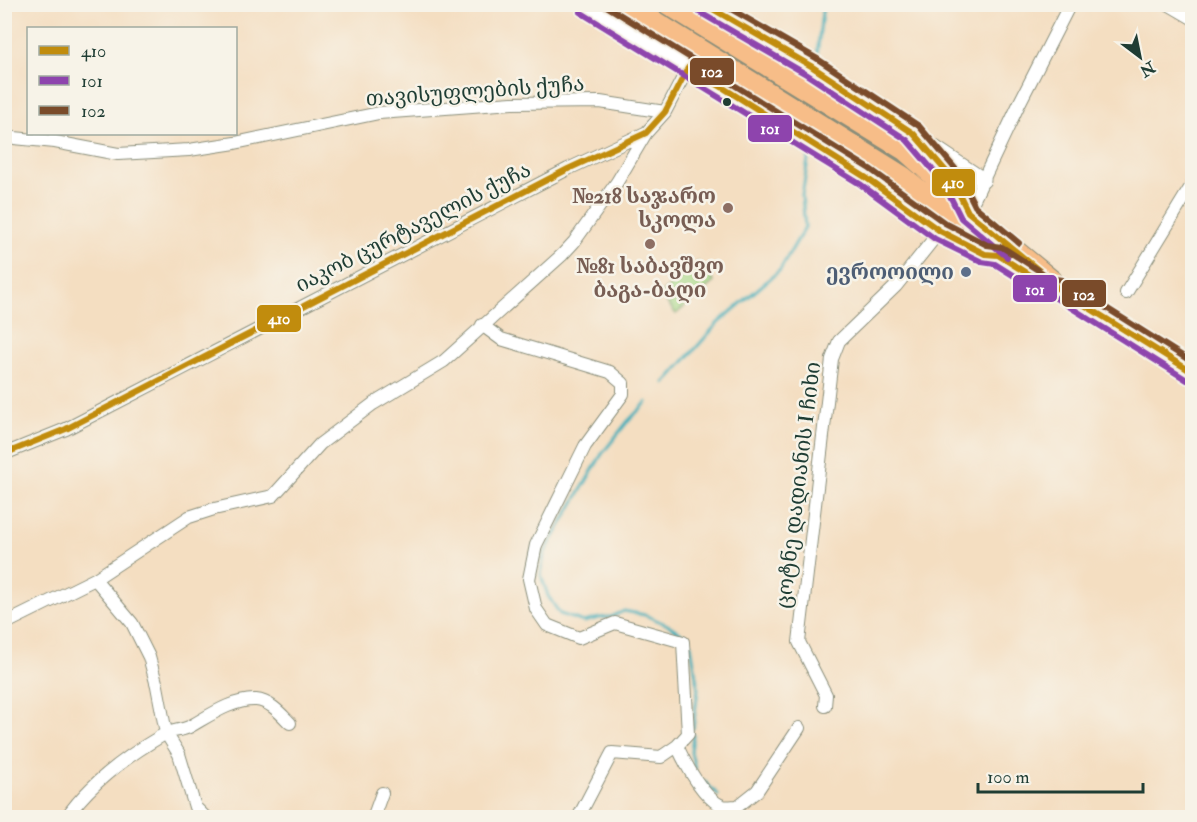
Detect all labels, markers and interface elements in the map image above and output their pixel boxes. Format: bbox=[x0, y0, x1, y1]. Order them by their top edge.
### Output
legend bbox=[27, 27, 237, 135]
north arrow bbox=[1110, 27, 1170, 87]
text: 410 bbox=[81, 40, 106, 63]
text: N bbox=[1135, 56, 1160, 82]
line badge: 102 bbox=[689, 57, 735, 86]
text: 102 bbox=[701, 62, 723, 82]
text: 101 bbox=[81, 70, 103, 93]
street label: თავისუფლების ქუჩა bbox=[365, 70, 585, 113]
unlabelled marker bbox=[721, 96, 733, 108]
text: 102 bbox=[81, 100, 106, 123]
line badge: 101 bbox=[747, 114, 793, 143]
text: 101 bbox=[760, 119, 780, 139]
street label: იაკობ ცურტაველის ქუჩა bbox=[291, 156, 536, 299]
line badge: 410 bbox=[931, 168, 976, 197]
text: 410 bbox=[941, 173, 964, 193]
place label: №218 საჯარო სკოლა bbox=[572, 183, 716, 234]
marker: №218 საჯარო სკოლა bbox=[721, 201, 735, 215]
marker: №81 საბავშვო ბაგა-ბაღი bbox=[643, 237, 657, 251]
place label: №81 საბავშვო ბაგა-ბაღი bbox=[576, 253, 724, 304]
place label: ევროოილი bbox=[826, 259, 954, 286]
marker: ევროოილი bbox=[959, 265, 973, 279]
line badge: 101 bbox=[1012, 274, 1058, 303]
line badge: 102 bbox=[1061, 279, 1107, 308]
text: 101 bbox=[1025, 280, 1045, 300]
text: 102 bbox=[1073, 285, 1095, 305]
line badge: 410 bbox=[256, 304, 302, 333]
text: 410 bbox=[267, 309, 290, 329]
street label: ცოტნე დადიანის I ჩიხი bbox=[770, 360, 827, 610]
scale bar bbox=[978, 756, 1143, 794]
text: 100 m bbox=[987, 766, 1030, 789]

